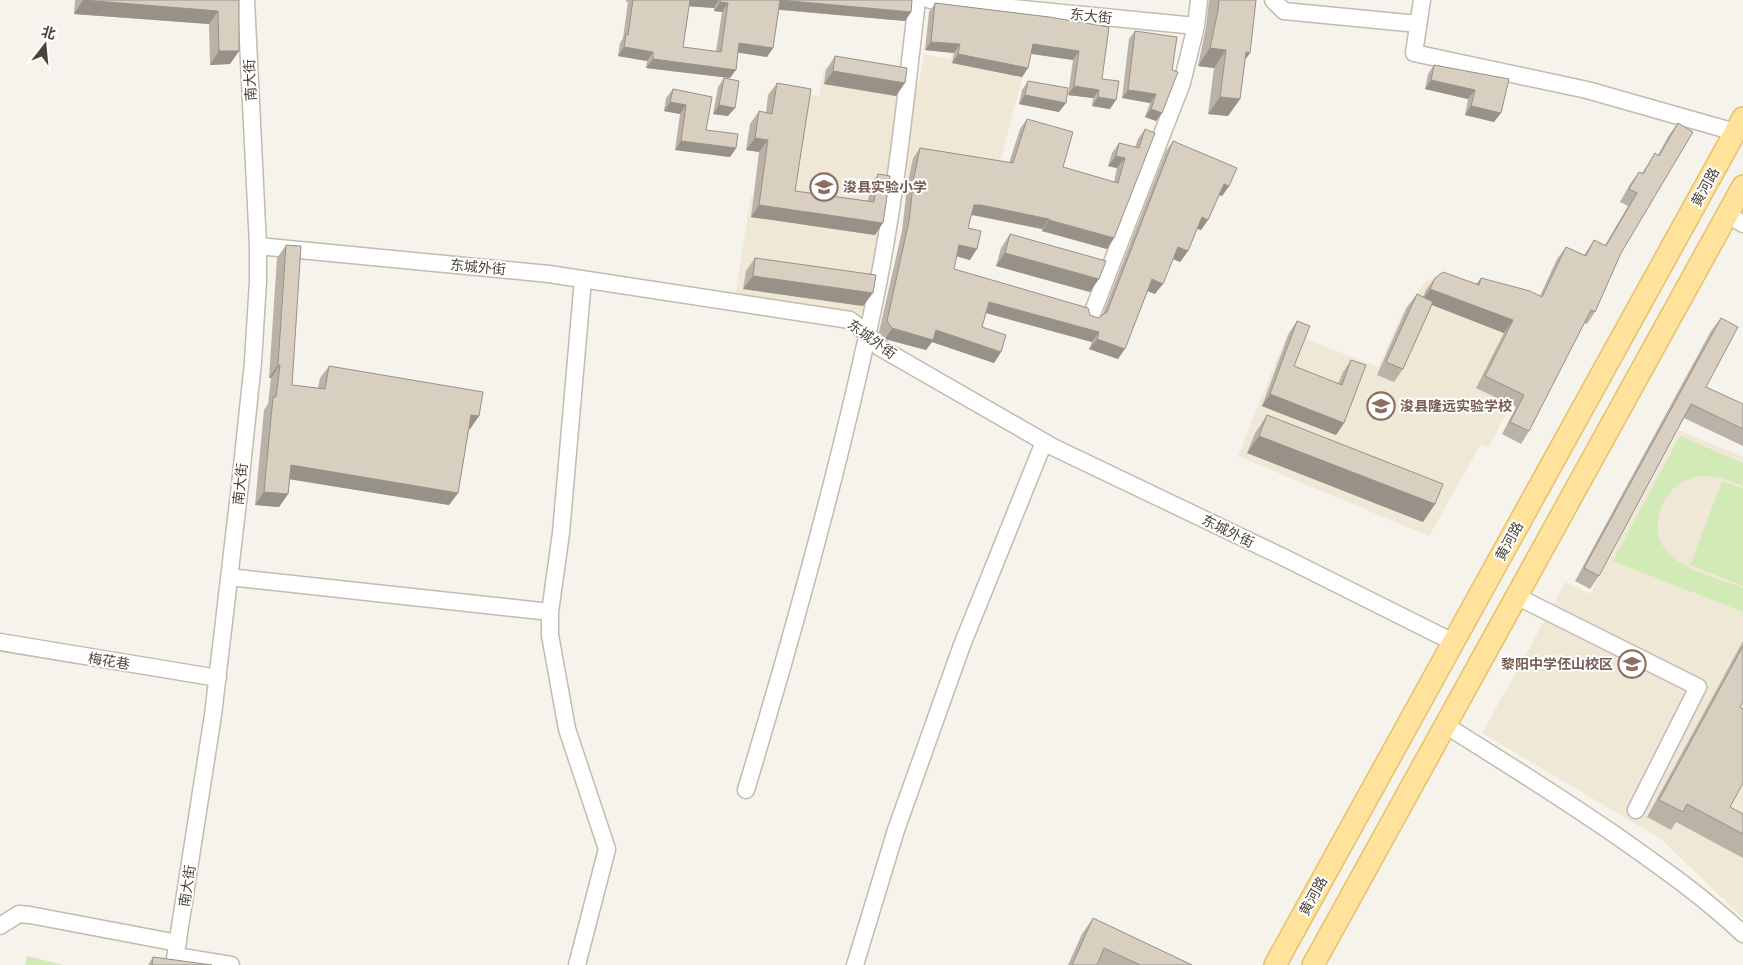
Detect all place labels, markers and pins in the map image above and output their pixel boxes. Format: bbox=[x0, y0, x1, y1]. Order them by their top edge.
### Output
school or university icon: 浚县实验小学 bbox=[809, 172, 839, 202]
place label: 浚县实验小学 bbox=[843, 178, 927, 196]
school or university icon: 浚县隆远实验学校 bbox=[1366, 391, 1396, 421]
place label: 浚县隆远实验学校 bbox=[1400, 397, 1512, 415]
school or university icon: 黎阳中学伾山校区 bbox=[1617, 649, 1647, 679]
place label: 黎阳中学伾山校区 bbox=[1501, 655, 1613, 673]

